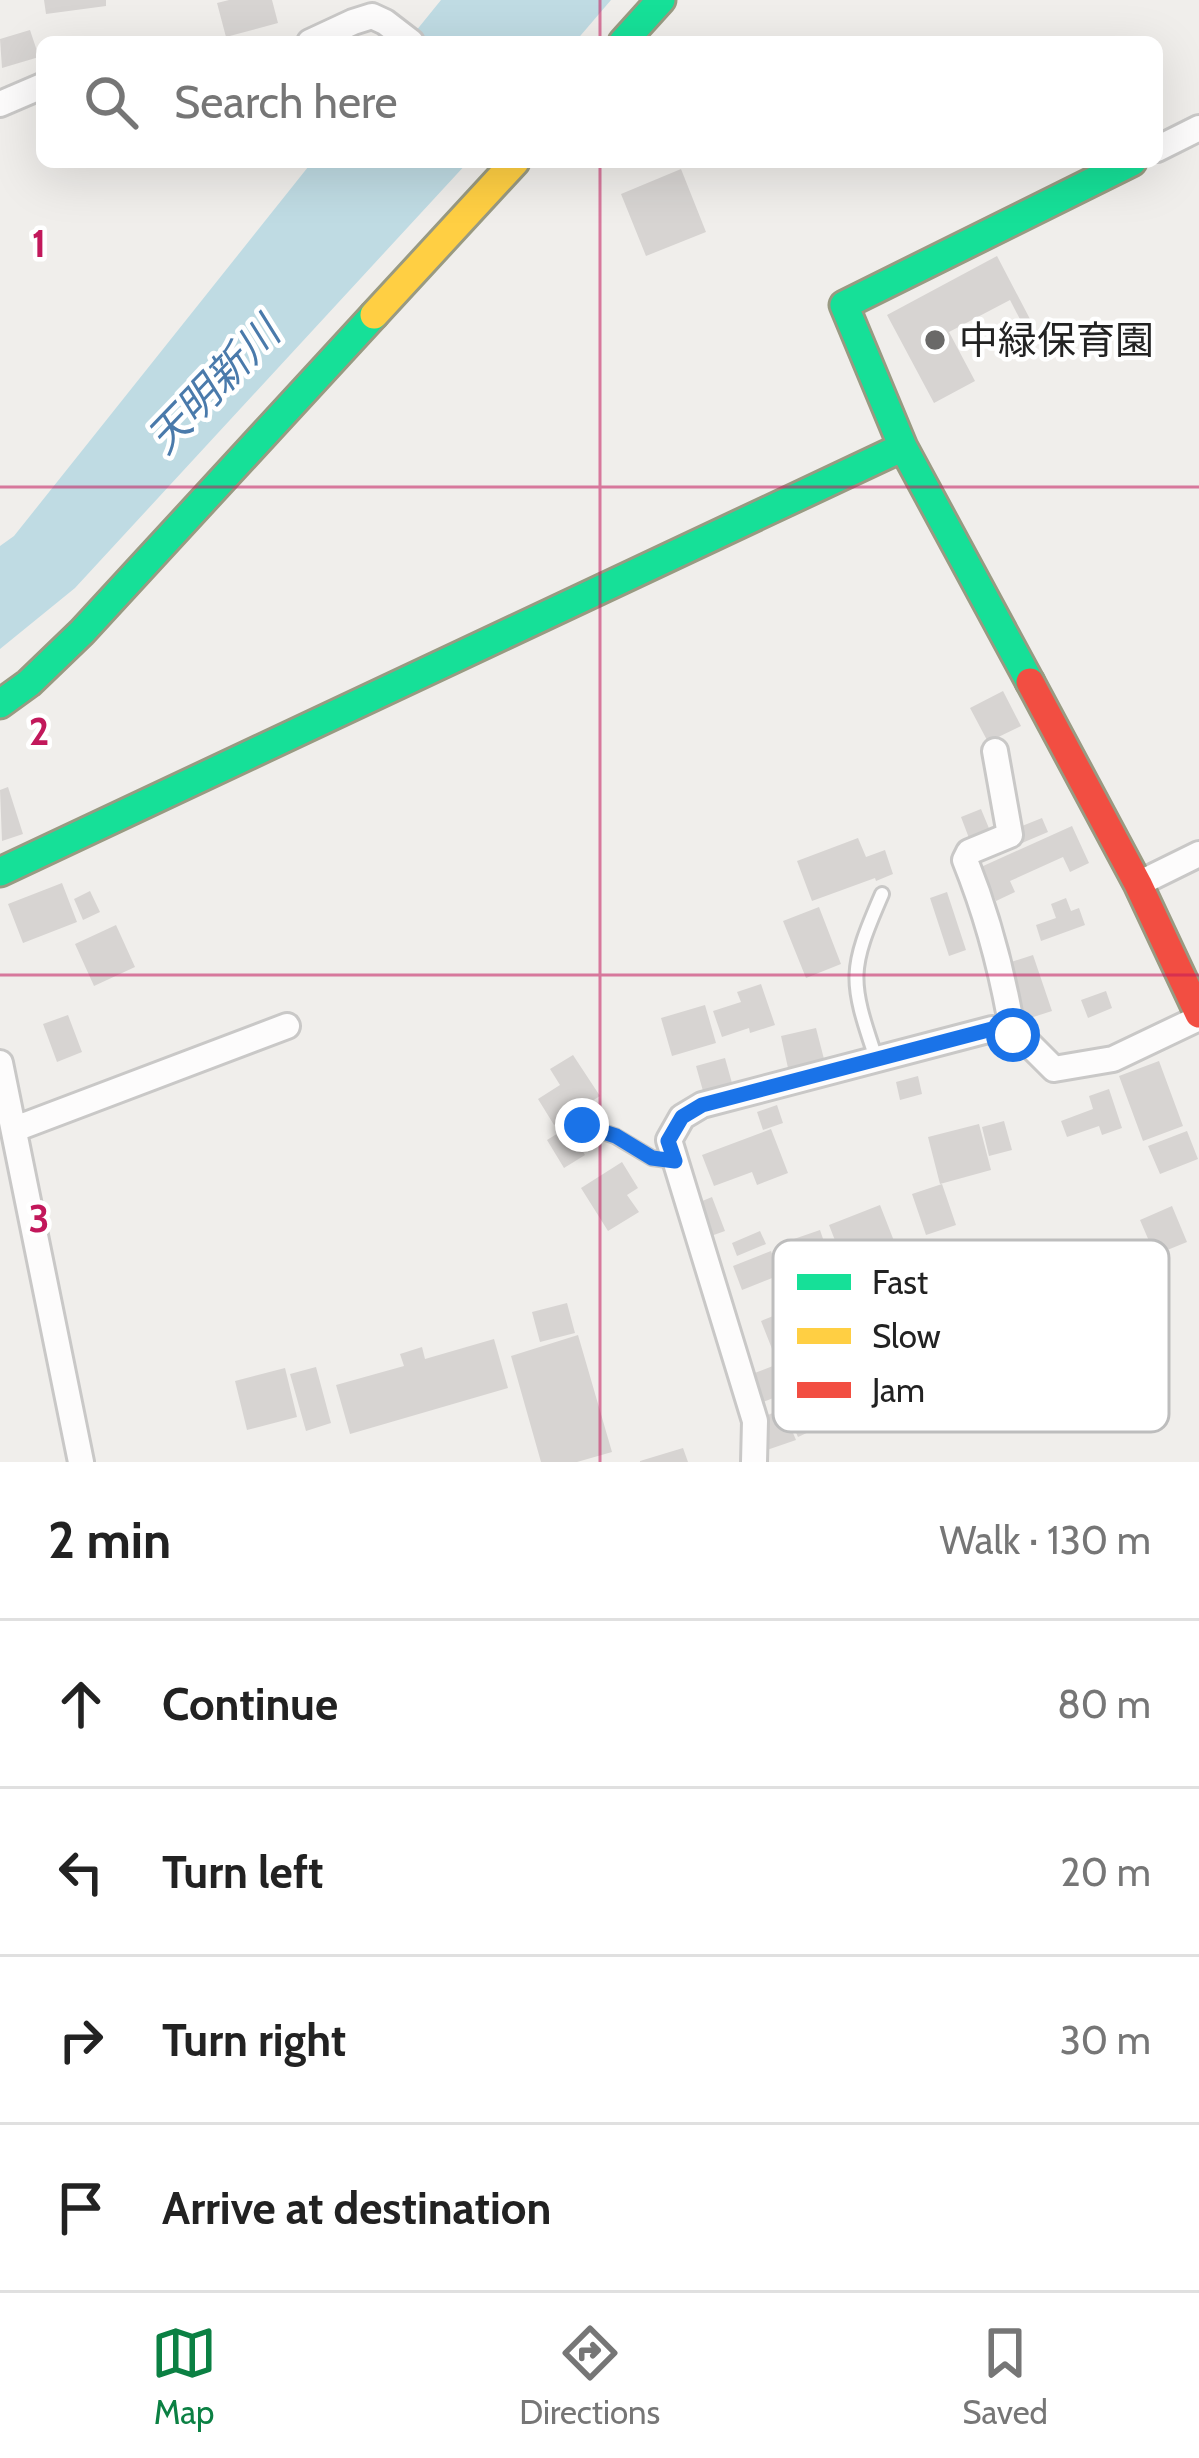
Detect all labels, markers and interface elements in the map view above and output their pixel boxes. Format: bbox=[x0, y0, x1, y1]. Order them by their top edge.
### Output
search box bbox=[36, 36, 1163, 168]
icon: search bbox=[78, 69, 144, 135]
text: Search here bbox=[174, 75, 398, 129]
text: 1 bbox=[32, 219, 46, 267]
water label: 天明新川 bbox=[136, 304, 293, 463]
place label: 中緑保育園 bbox=[959, 316, 1154, 364]
marker: 中緑保育園 bbox=[922, 327, 948, 353]
text: 2 bbox=[29, 707, 49, 755]
route start bbox=[986, 1008, 1040, 1062]
route end bbox=[555, 1098, 609, 1152]
text: 3 bbox=[28, 1194, 50, 1242]
legend bbox=[773, 1240, 1169, 1432]
text: Fast bbox=[872, 1262, 928, 1302]
text: Slow bbox=[872, 1316, 941, 1356]
text: Jam bbox=[871, 1370, 925, 1410]
text: 2 min bbox=[48, 1509, 171, 1571]
text: Walk · 130 m bbox=[939, 1516, 1151, 1564]
icon: ahead bbox=[48, 1671, 114, 1737]
text: Continue bbox=[162, 1677, 338, 1731]
text: 80 m bbox=[1057, 1680, 1151, 1728]
icon: left bbox=[48, 1839, 114, 1905]
text: Turn left bbox=[162, 1845, 324, 1899]
text: 20 m bbox=[1060, 1848, 1151, 1896]
icon: right bbox=[48, 2007, 114, 2073]
text: Turn right bbox=[162, 2013, 346, 2067]
text: 30 m bbox=[1060, 2016, 1151, 2064]
icon: arrive bbox=[48, 2175, 114, 2241]
text: Arrive at destination bbox=[162, 2181, 551, 2235]
tab: Map bbox=[151, 2320, 217, 2432]
tab: Directions bbox=[519, 2320, 660, 2432]
tab: Saved bbox=[962, 2320, 1048, 2432]

